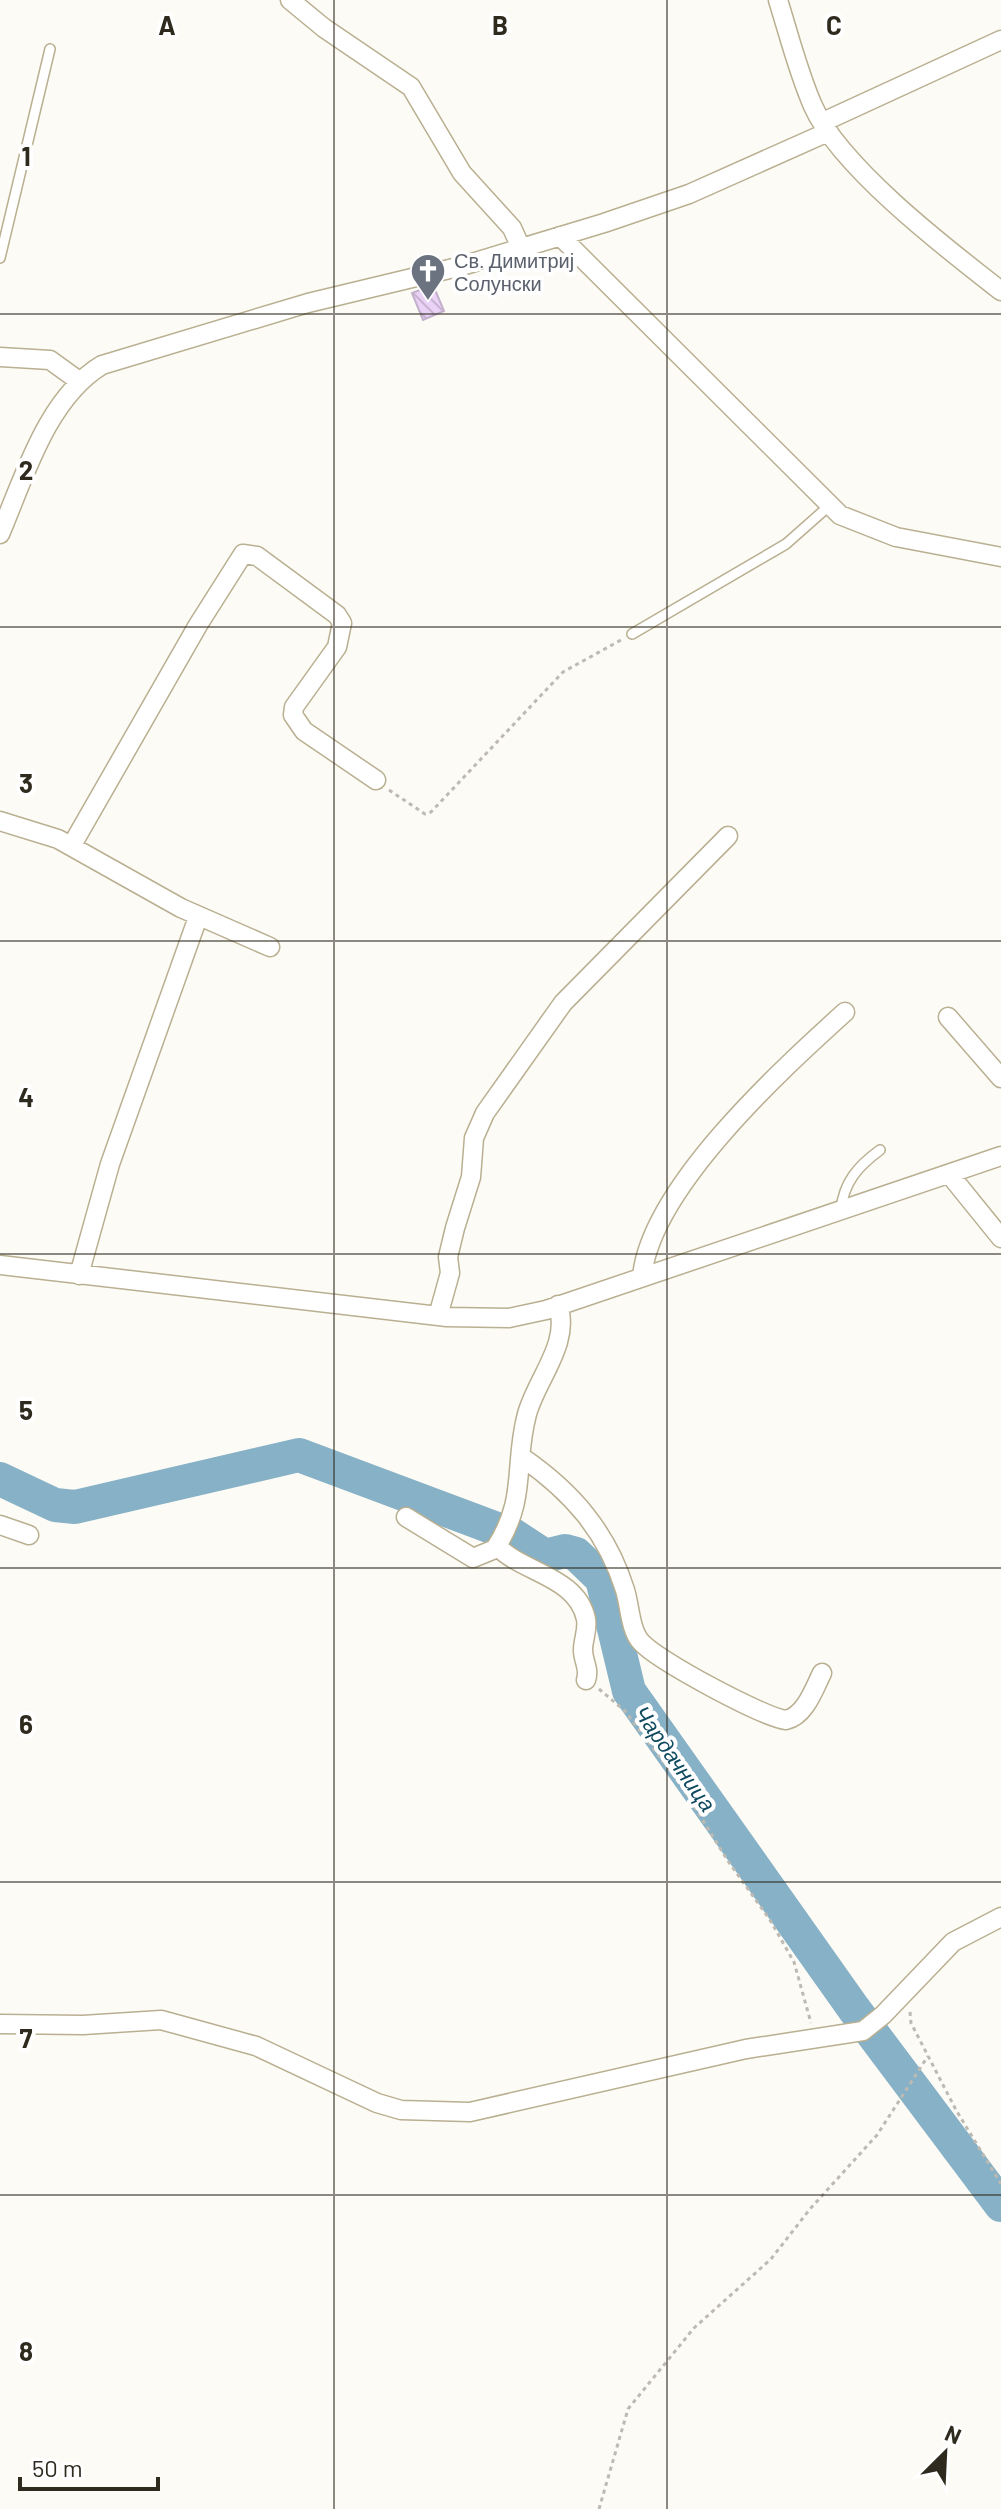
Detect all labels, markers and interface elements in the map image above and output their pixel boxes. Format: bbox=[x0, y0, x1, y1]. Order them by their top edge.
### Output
text: A bbox=[158, 9, 176, 40]
text: B bbox=[492, 9, 508, 40]
text: C bbox=[826, 9, 842, 40]
text: 1 bbox=[21, 140, 31, 171]
place label: Св. Димитриј Солунски bbox=[454, 248, 574, 295]
church icon: Св. Димитриј Солунски bbox=[409, 252, 447, 302]
text: 2 bbox=[19, 454, 33, 485]
text: 3 bbox=[19, 767, 33, 798]
text: 4 bbox=[18, 1081, 34, 1112]
text: 5 bbox=[19, 1394, 33, 1425]
water label: Чардачница bbox=[629, 1700, 722, 1816]
text: 6 bbox=[19, 1708, 33, 1739]
text: 7 bbox=[20, 2022, 33, 2053]
text: 8 bbox=[19, 2335, 33, 2366]
north arrow bbox=[905, 2413, 985, 2493]
text: N bbox=[942, 2419, 966, 2449]
scale bar bbox=[20, 2441, 158, 2491]
text: 50 m bbox=[32, 2453, 83, 2482]

